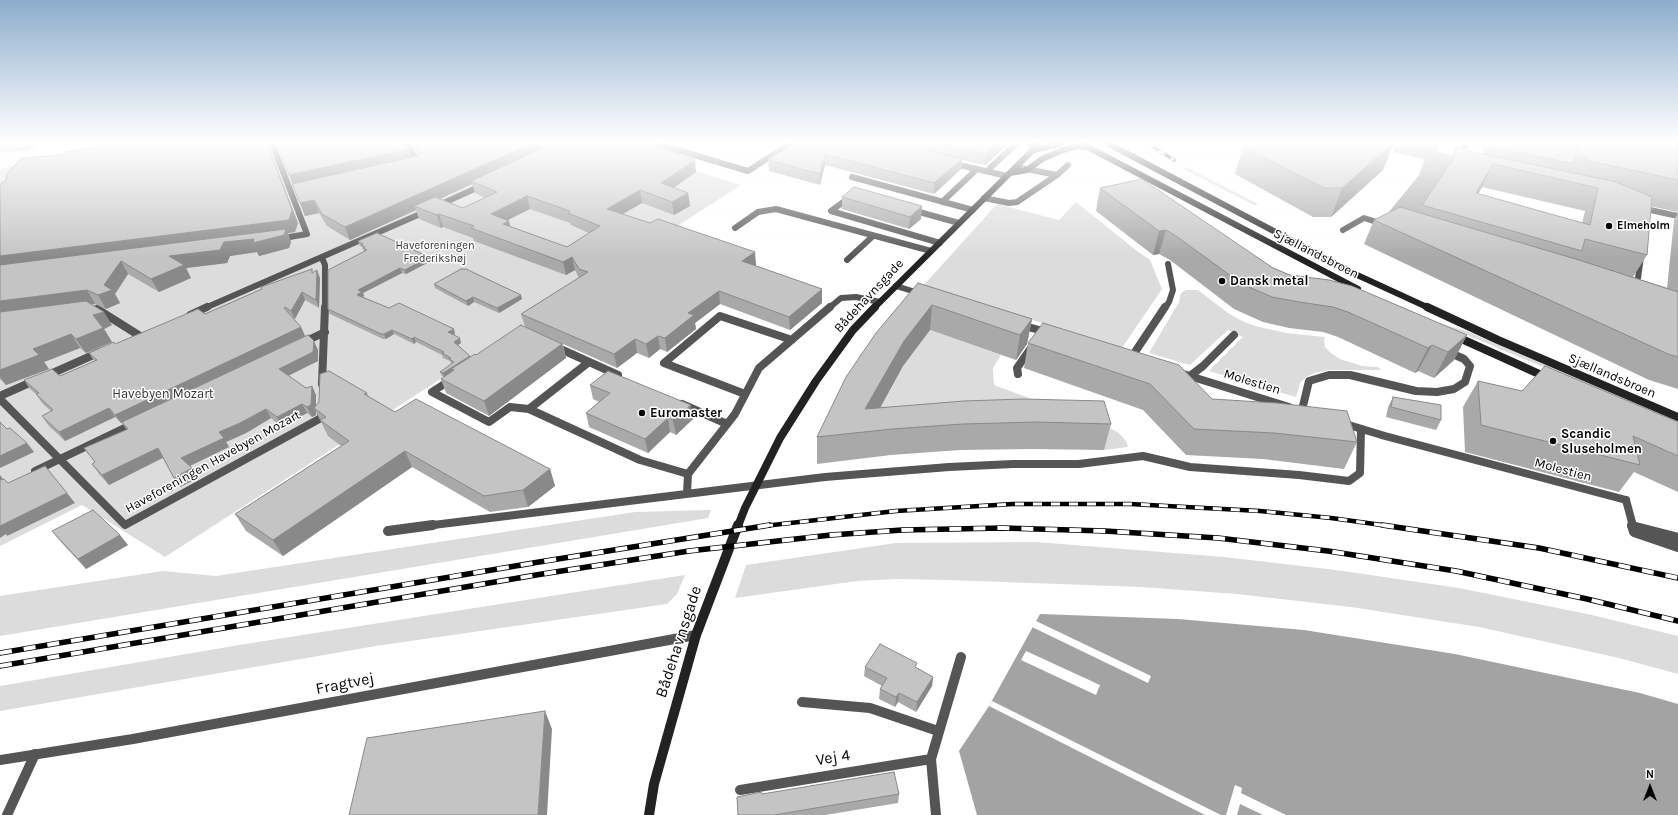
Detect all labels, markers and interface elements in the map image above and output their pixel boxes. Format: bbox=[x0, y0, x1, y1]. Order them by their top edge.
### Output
place label: Elmeholm bbox=[1617, 219, 1670, 233]
marker: Elmeholm bbox=[1604, 221, 1614, 231]
street label: Sjællandsbroen bbox=[1271, 226, 1361, 282]
park label: Haveforeningen Frederikshøj bbox=[395, 239, 475, 265]
street label: Bådehavnsgade bbox=[831, 256, 907, 336]
place label: Dansk metal bbox=[1230, 273, 1308, 289]
marker: Dansk metal bbox=[1217, 276, 1227, 286]
street label: Sjællandsbroen bbox=[1566, 350, 1658, 402]
street label: Molestien bbox=[1222, 366, 1282, 398]
park label: Havebyen Mozart bbox=[112, 386, 214, 402]
place label: Euromaster bbox=[650, 405, 722, 421]
street label: Haveforeningen Havebyen Mozart bbox=[123, 407, 303, 517]
marker: Euromaster bbox=[637, 408, 647, 418]
place label: Scandic Sluseholmen bbox=[1561, 426, 1642, 457]
marker: Scandic Sluseholmen bbox=[1548, 436, 1558, 446]
street label: Molestien bbox=[1533, 455, 1593, 485]
street label: Bådehavnsgade bbox=[652, 584, 706, 700]
street label: Fragtvej bbox=[314, 669, 376, 699]
street label: Vej 4 bbox=[814, 746, 852, 770]
north arrow bbox=[1630, 767, 1670, 807]
text: N bbox=[1646, 768, 1654, 781]

